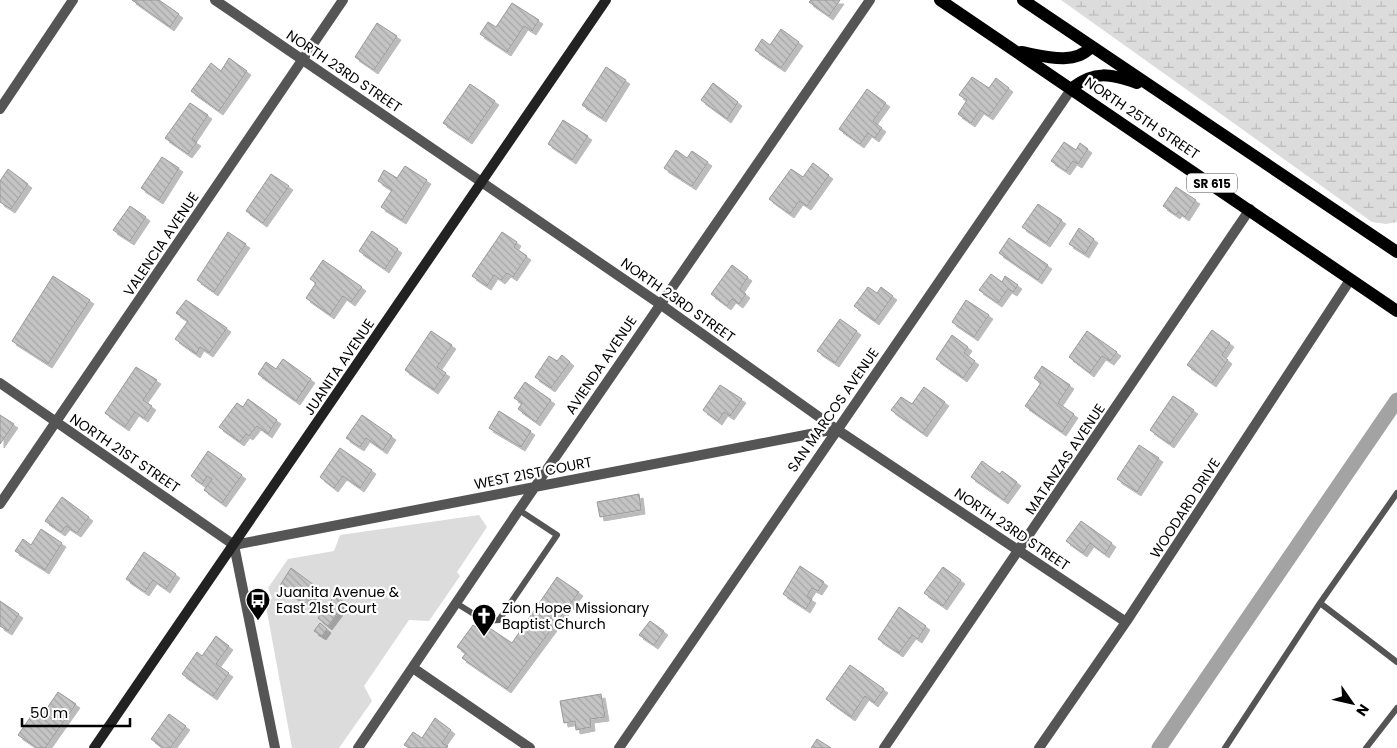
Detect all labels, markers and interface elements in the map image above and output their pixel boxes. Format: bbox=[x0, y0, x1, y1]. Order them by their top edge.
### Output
street label: NORTH 23RD STREET bbox=[282, 25, 406, 117]
street label: NORTH 25TH STREET bbox=[1081, 72, 1204, 164]
road number: SR 615 bbox=[1187, 174, 1237, 192]
street label: VALENCIA AVENUE bbox=[119, 188, 203, 300]
street label: NORTH 23RD STREET bbox=[617, 253, 739, 347]
street label: AVIENDA AVENUE bbox=[561, 312, 641, 418]
street label: JUANITA AVENUE bbox=[299, 315, 379, 419]
street label: SAN MARCOS AVENUE bbox=[782, 344, 884, 476]
street label: MATANZAS AVENUE bbox=[1020, 400, 1110, 518]
street label: NORTH 21ST STREET bbox=[66, 409, 184, 497]
street label: WEST 21ST COURT bbox=[472, 452, 594, 494]
street label: WOODARD DRIVE bbox=[1145, 454, 1225, 562]
street label: NORTH 23RD STREET bbox=[950, 483, 1074, 575]
place label: Juanita Avenue & East 21st Court bbox=[276, 582, 400, 618]
bus stop icon: Juanita Avenue & East 21st Court bbox=[245, 587, 271, 621]
place label: Zion Hope Missionary Baptist Church bbox=[502, 598, 649, 634]
church icon: Zion Hope Missionary Baptist Church bbox=[471, 603, 497, 637]
north arrow bbox=[1327, 678, 1377, 728]
scale bar bbox=[22, 696, 130, 728]
text: N bbox=[1352, 700, 1374, 720]
text: 50 m bbox=[30, 702, 68, 723]

